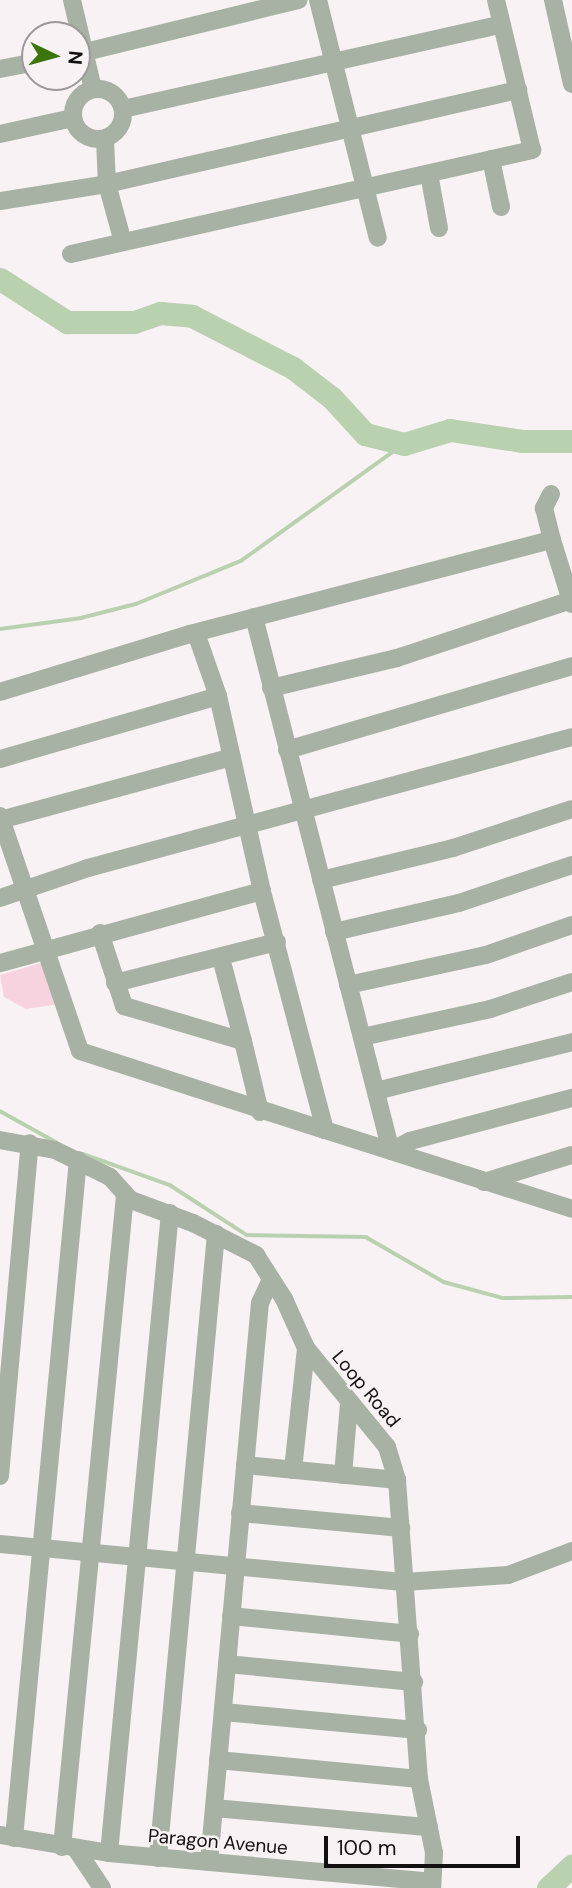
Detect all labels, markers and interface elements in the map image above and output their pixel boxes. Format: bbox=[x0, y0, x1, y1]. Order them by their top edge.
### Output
north arrow bbox=[21, 21, 91, 91]
text: N bbox=[62, 50, 88, 66]
street label: Loop Road bbox=[327, 1346, 405, 1432]
scale bar bbox=[327, 1822, 523, 1866]
street label: Paragon Avenue bbox=[147, 1825, 289, 1859]
text: 100 m bbox=[337, 1834, 397, 1862]

